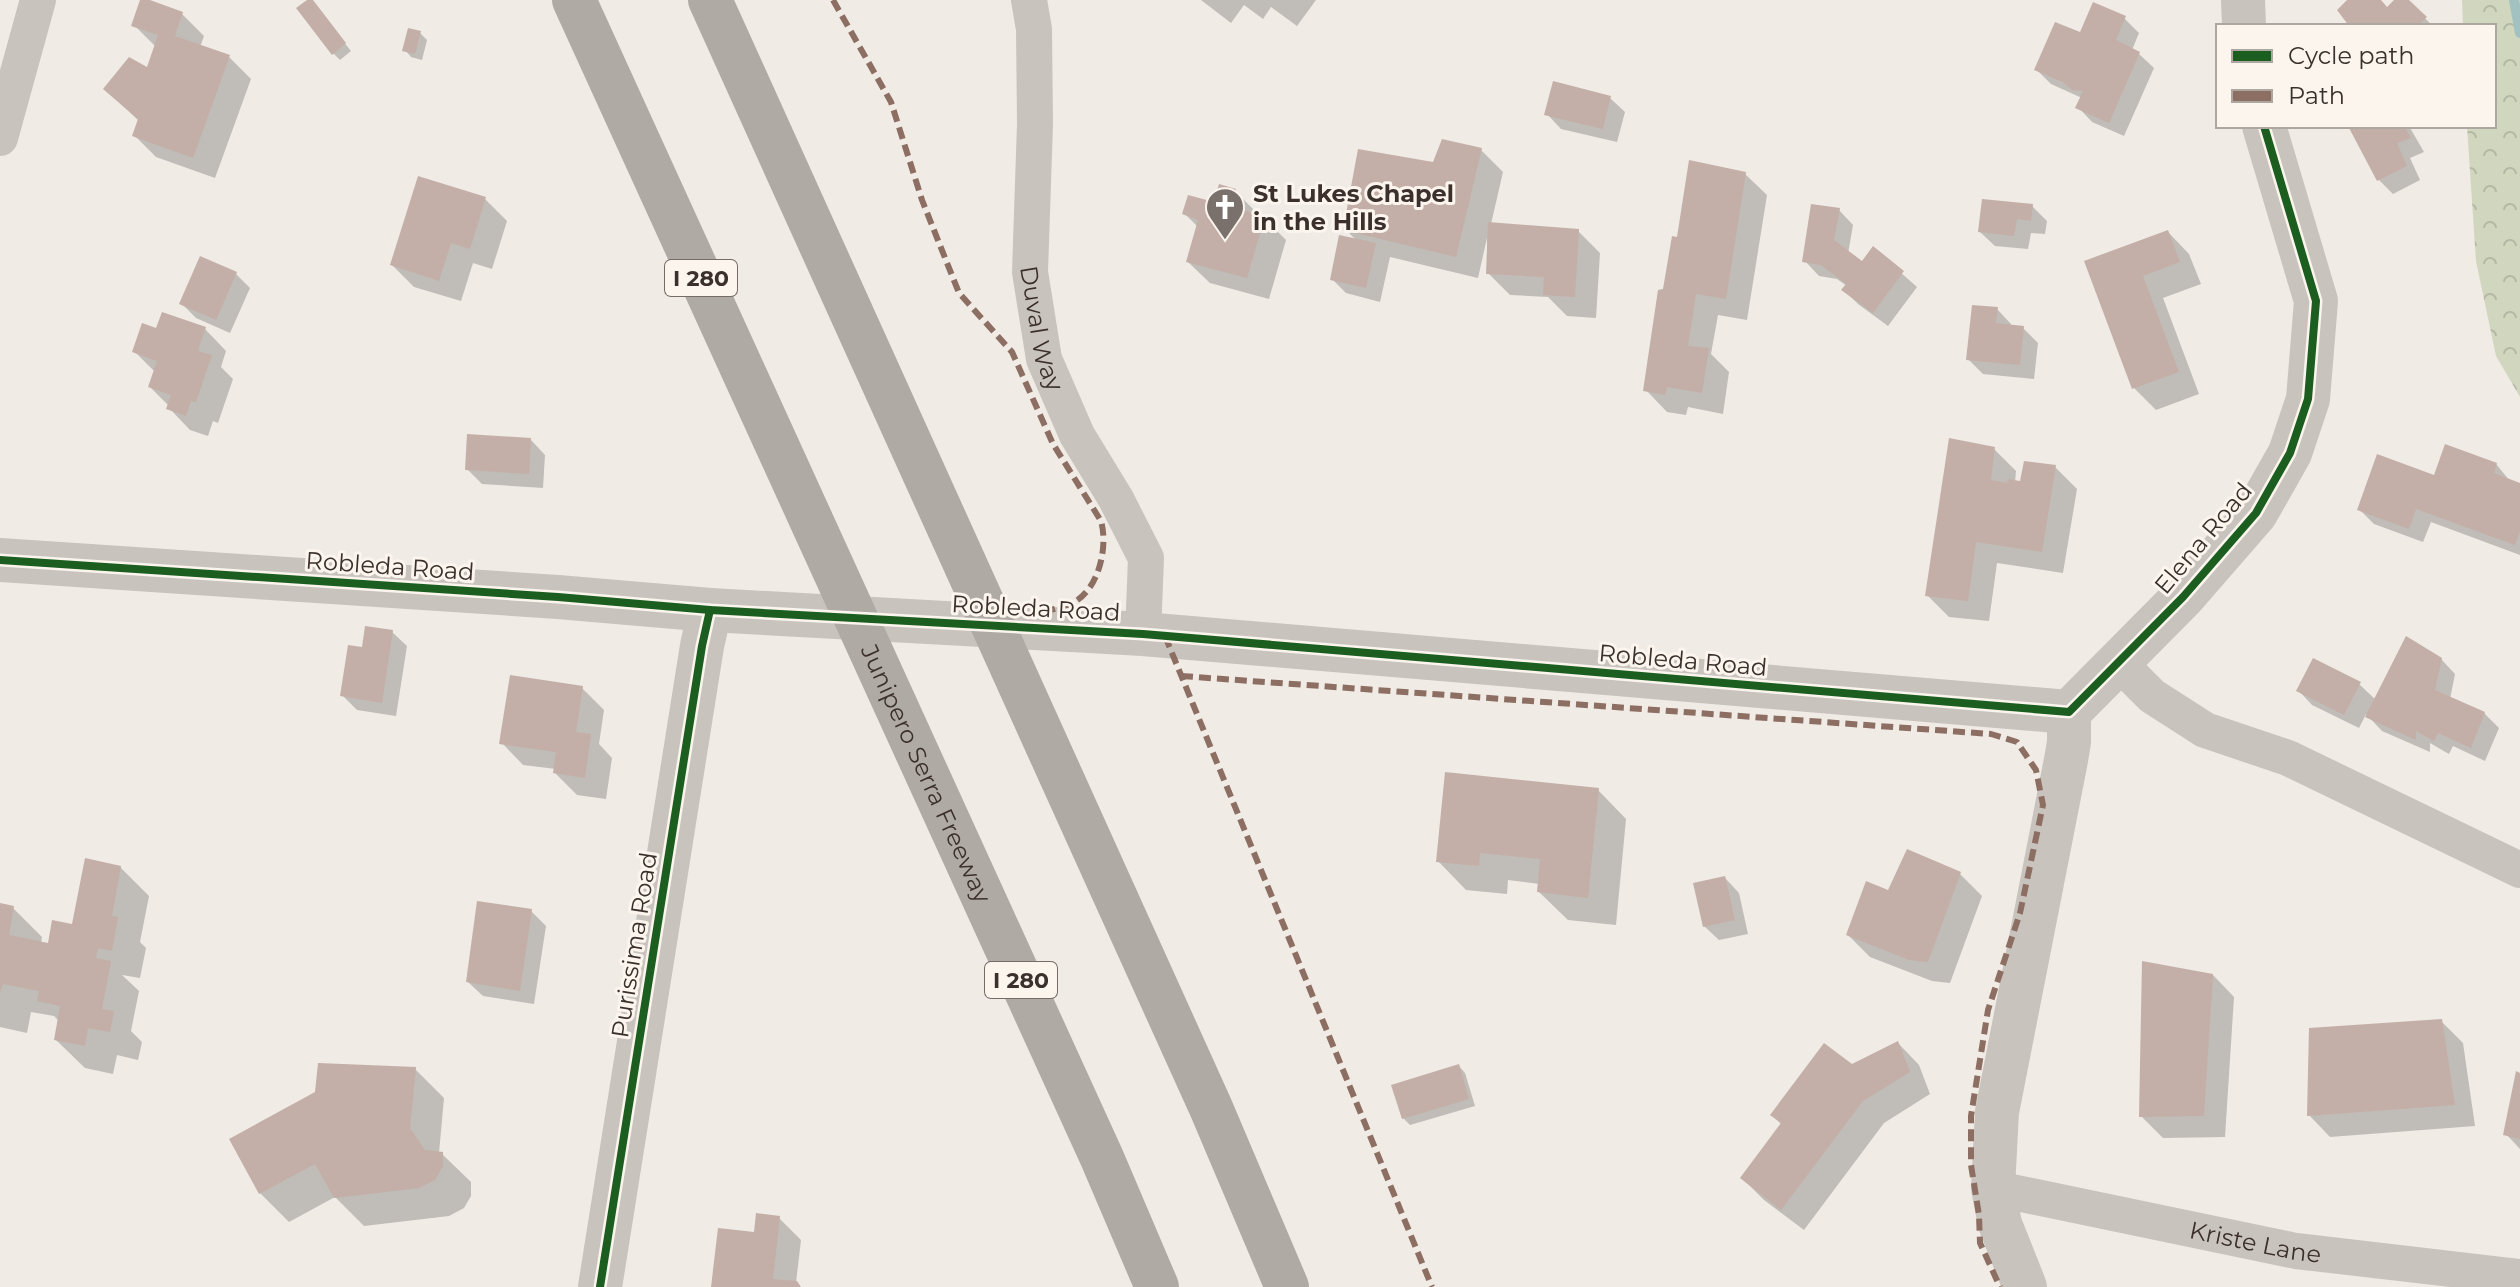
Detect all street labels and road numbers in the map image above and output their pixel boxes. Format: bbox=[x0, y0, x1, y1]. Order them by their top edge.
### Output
road number: I 280 bbox=[665, 260, 737, 296]
street label: Duval Way bbox=[1015, 263, 1070, 395]
street label: Elena Road bbox=[2148, 476, 2258, 600]
street label: Robleda Road bbox=[305, 546, 475, 586]
street label: Robleda Road bbox=[951, 589, 1121, 627]
street label: Robleda Road bbox=[1598, 638, 1768, 682]
street label: Junipero Serra Freeway bbox=[855, 639, 998, 907]
street label: Purissima Road bbox=[605, 850, 663, 1040]
road number: I 280 bbox=[985, 962, 1057, 998]
street label: Kriste Lane bbox=[2187, 1215, 2323, 1268]

